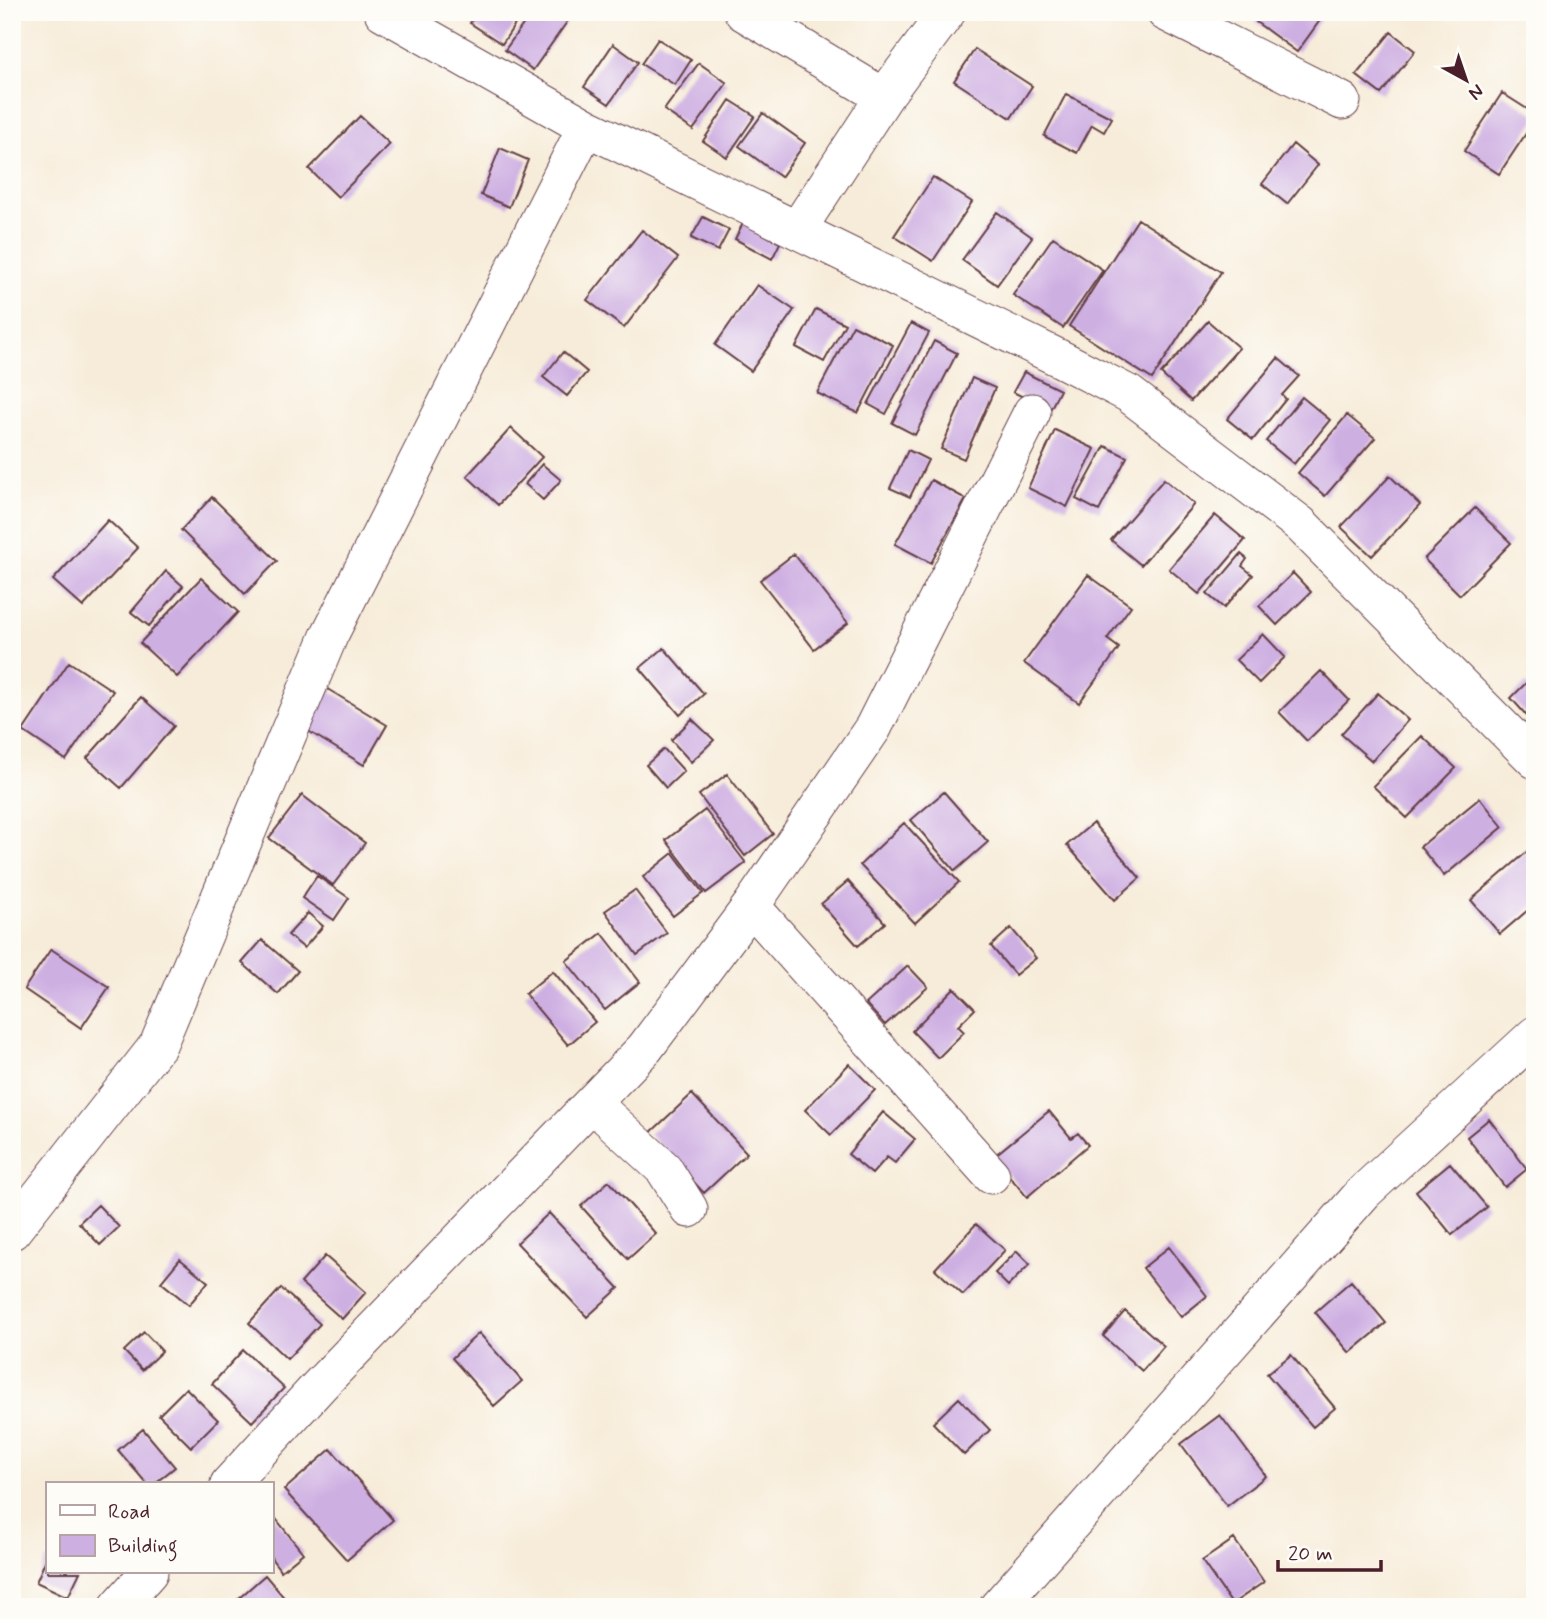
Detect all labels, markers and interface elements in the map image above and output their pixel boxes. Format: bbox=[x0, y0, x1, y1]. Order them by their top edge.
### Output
north arrow bbox=[1432, 46, 1502, 116]
text: N bbox=[1463, 78, 1489, 106]
legend bbox=[46, 1482, 273, 1574]
text: Road bbox=[108, 1498, 150, 1526]
scale bar bbox=[1278, 1528, 1381, 1572]
text: Building bbox=[108, 1532, 178, 1562]
text: 20 m bbox=[1288, 1540, 1333, 1568]

